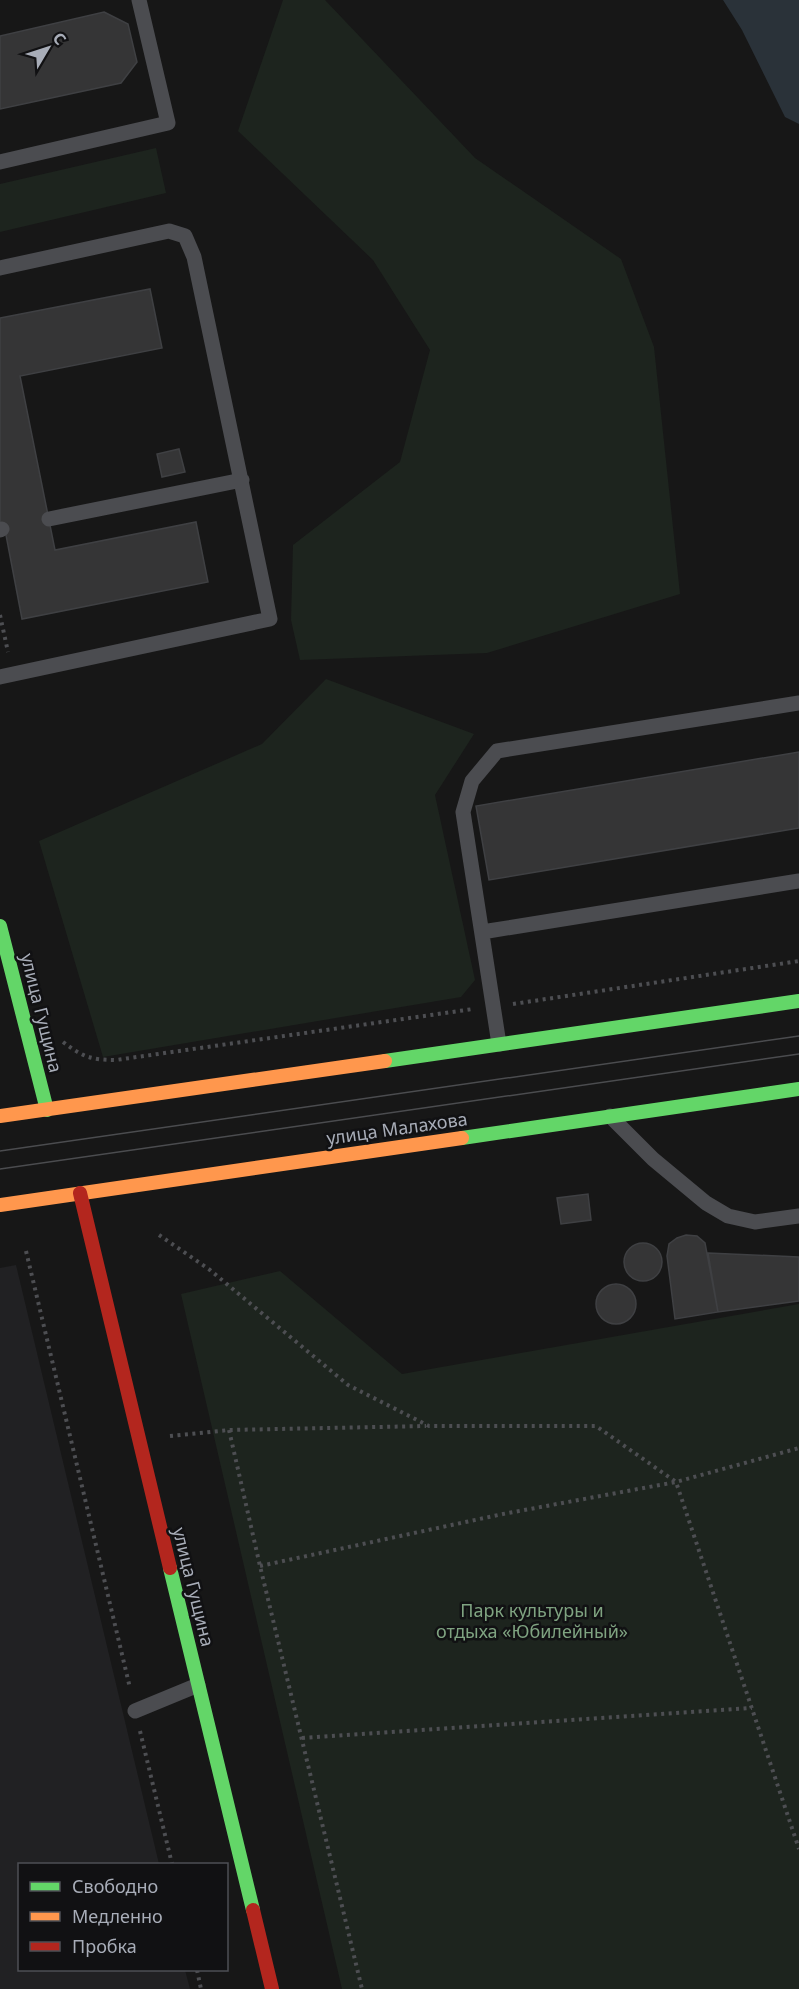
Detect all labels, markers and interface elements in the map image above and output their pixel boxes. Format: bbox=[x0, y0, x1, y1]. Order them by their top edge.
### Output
north arrow bbox=[18, 18, 78, 78]
text: С bbox=[48, 28, 71, 49]
street label: улица Гущина bbox=[16, 951, 68, 1075]
street label: улица Малахова bbox=[325, 1106, 469, 1150]
street label: улица Гущина bbox=[168, 1525, 220, 1649]
park label: Парк культуры и отдыха «Юбилейный» bbox=[436, 1598, 628, 1643]
legend bbox=[18, 1863, 228, 1971]
text: Свободно bbox=[72, 1874, 158, 1898]
text: Медленно bbox=[72, 1904, 163, 1928]
text: Пробка bbox=[72, 1934, 137, 1958]

